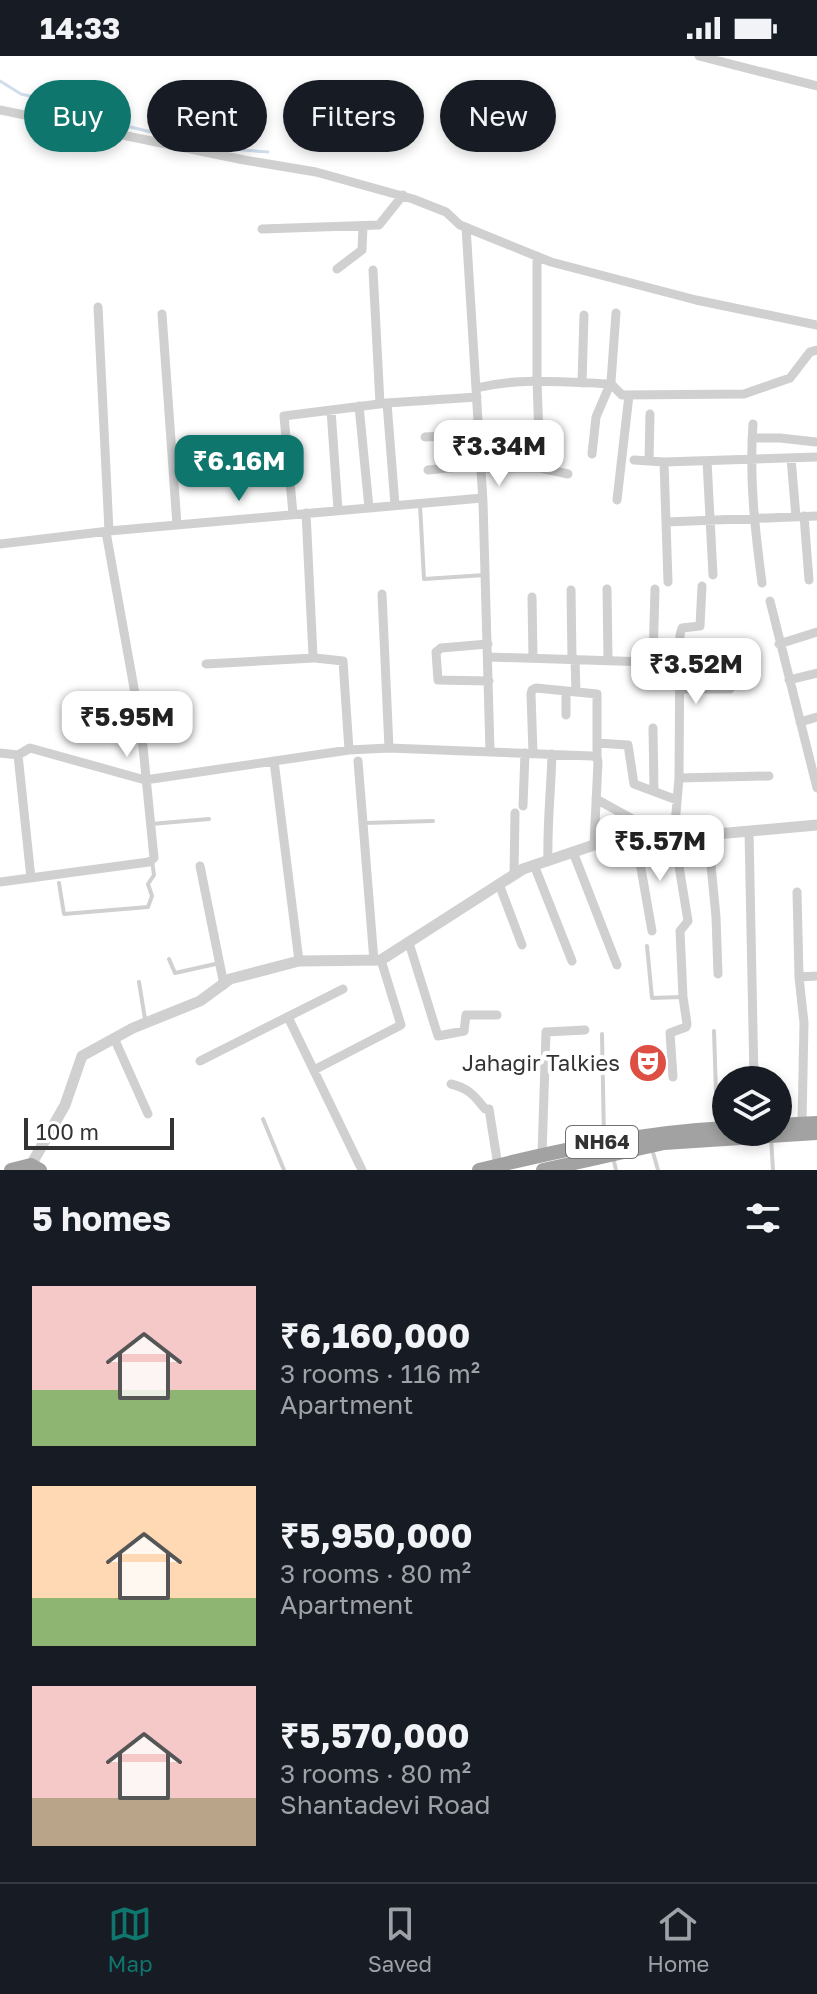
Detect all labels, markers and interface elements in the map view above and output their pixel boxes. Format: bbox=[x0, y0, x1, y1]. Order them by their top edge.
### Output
text: 14:33 bbox=[40, 10, 120, 46]
chip: Buy bbox=[24, 80, 131, 152]
chip: Rent bbox=[147, 80, 267, 152]
chip: Filters bbox=[283, 80, 424, 152]
chip: New bbox=[440, 80, 556, 152]
pin: ₹3.34M bbox=[434, 420, 564, 488]
text: ₹3.34M bbox=[452, 430, 546, 461]
pin: ₹6.16M bbox=[174, 435, 304, 503]
text: ₹6.16M bbox=[193, 445, 285, 476]
pin: ₹3.52M bbox=[631, 638, 761, 706]
text: ₹3.52M bbox=[649, 648, 743, 679]
pin: ₹5.95M bbox=[62, 691, 192, 759]
text: ₹5.95M bbox=[80, 701, 174, 732]
pin: ₹5.57M bbox=[595, 815, 725, 883]
text: ₹5.57M bbox=[614, 825, 706, 856]
theatre icon: Jahagir Talkies bbox=[627, 1042, 669, 1084]
place label: Jahagir Talkies bbox=[462, 1049, 620, 1076]
map controls bbox=[712, 1066, 792, 1146]
button: layers bbox=[712, 1066, 792, 1146]
scale bar bbox=[24, 1114, 174, 1150]
text: 100 m bbox=[36, 1118, 99, 1145]
road number: NH64 bbox=[566, 1126, 638, 1158]
icon: filters bbox=[741, 1196, 785, 1240]
text: 5 homes bbox=[32, 1198, 171, 1238]
text: ₹6,160,000 bbox=[280, 1315, 470, 1355]
icon: home bbox=[96, 1318, 192, 1414]
text: 3 rooms · 116 m² bbox=[280, 1358, 480, 1389]
text: Apartment bbox=[280, 1389, 413, 1420]
text: ₹5,950,000 bbox=[280, 1515, 473, 1555]
icon: home bbox=[96, 1518, 192, 1614]
text: 3 rooms · 80 m² bbox=[280, 1558, 471, 1589]
text: Apartment bbox=[280, 1589, 413, 1620]
text: ₹5,570,000 bbox=[280, 1715, 470, 1755]
icon: home bbox=[96, 1718, 192, 1814]
text: 3 rooms · 80 m² bbox=[280, 1758, 471, 1789]
text: Shantadevi Road bbox=[280, 1789, 490, 1820]
tab: Map bbox=[108, 1902, 153, 1977]
tab: Saved bbox=[368, 1902, 432, 1977]
tab: Home bbox=[647, 1902, 709, 1977]

